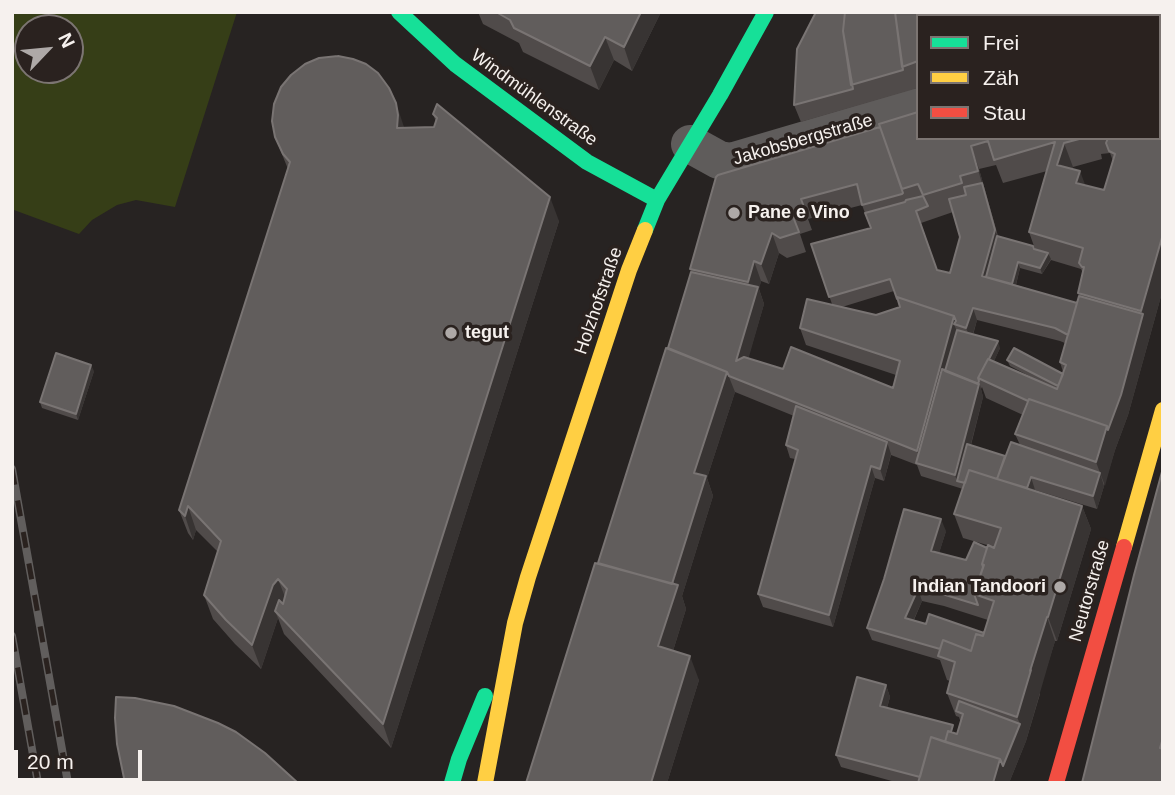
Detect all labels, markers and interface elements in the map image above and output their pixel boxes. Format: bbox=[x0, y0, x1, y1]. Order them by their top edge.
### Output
north arrow bbox=[14, 14, 84, 84]
legend bbox=[916, 14, 1161, 140]
text: N bbox=[54, 30, 79, 51]
text: Frei bbox=[983, 31, 1019, 54]
street label: Windmühlenstraße bbox=[467, 45, 601, 151]
text: Zäh bbox=[983, 66, 1019, 89]
text: Stau bbox=[983, 101, 1026, 124]
street label: Jakobsbergstraße bbox=[731, 110, 875, 170]
place label: Pane e Vino bbox=[748, 202, 850, 224]
marker: Pane e Vino bbox=[726, 205, 742, 221]
street label: Holzhofstraße bbox=[571, 245, 627, 357]
place label: tegut bbox=[465, 322, 509, 344]
marker: tegut bbox=[443, 325, 459, 341]
street label: Neutorstraße bbox=[1065, 538, 1115, 644]
place label: Indian Tandoori bbox=[912, 576, 1046, 598]
marker: Indian Tandoori bbox=[1052, 579, 1068, 595]
scale bar bbox=[18, 736, 145, 780]
text: 20 m bbox=[27, 750, 74, 773]

